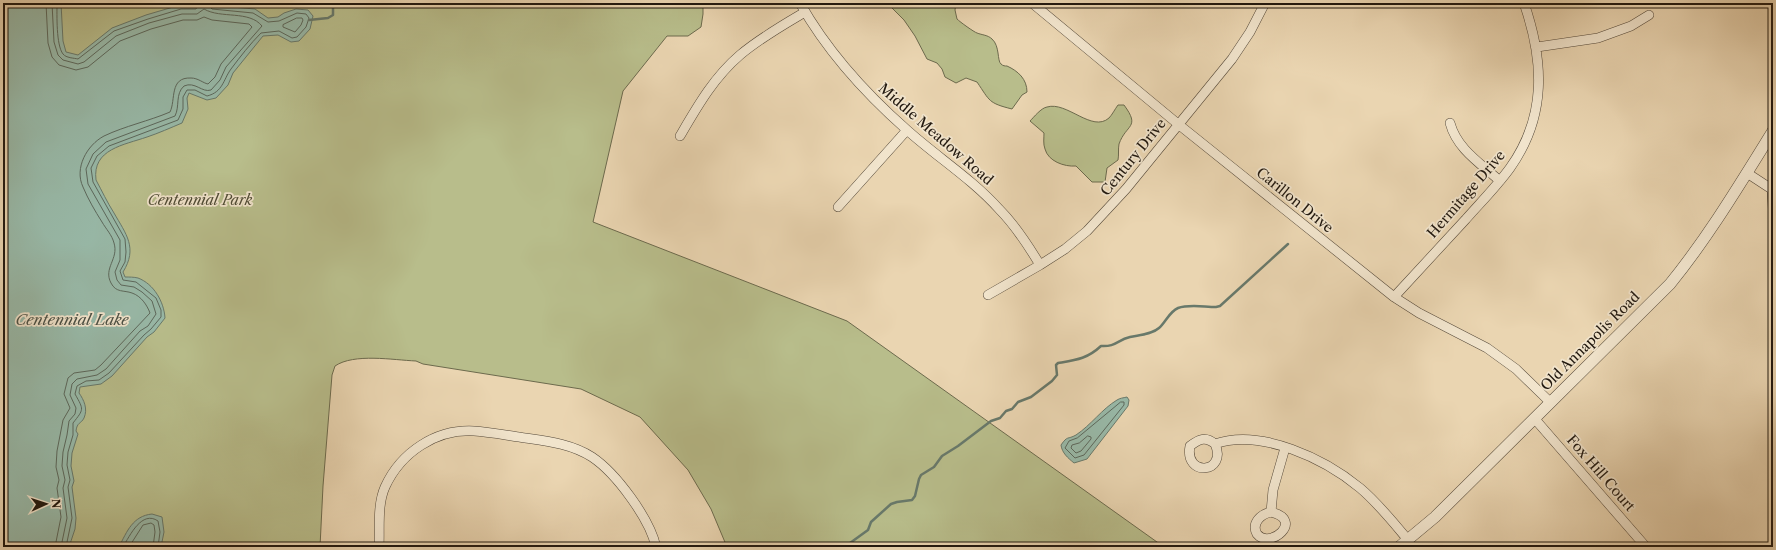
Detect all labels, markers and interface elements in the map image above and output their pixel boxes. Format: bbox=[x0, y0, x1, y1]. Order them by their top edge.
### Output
street label: Middle Meadow Road bbox=[875, 79, 998, 189]
street label: Century Drive bbox=[1096, 115, 1170, 199]
street label: Hermitage Drive bbox=[1423, 146, 1509, 242]
street label: Carillon Drive bbox=[1253, 163, 1337, 237]
park label: Centennial Park bbox=[148, 191, 253, 209]
street label: Old Annapolis Road bbox=[1537, 287, 1644, 394]
water label: Centennial Lake bbox=[15, 310, 129, 329]
street label: Fox Hill Court bbox=[1563, 431, 1639, 515]
north arrow bbox=[26, 484, 66, 524]
text: N bbox=[49, 498, 63, 509]

